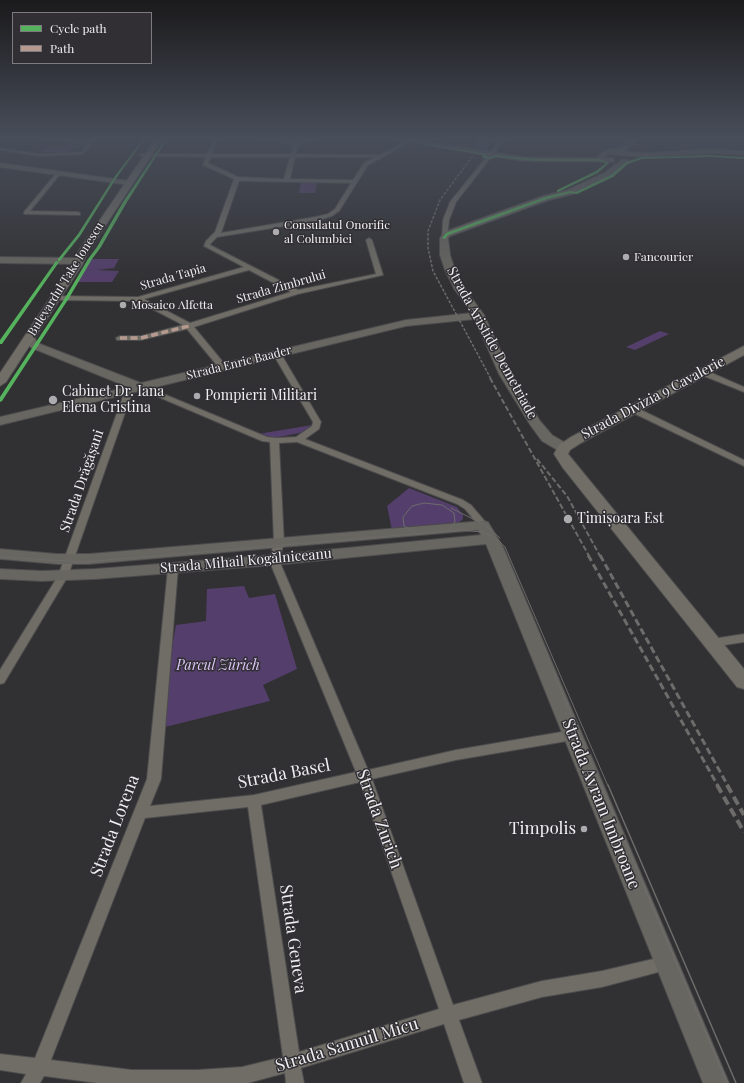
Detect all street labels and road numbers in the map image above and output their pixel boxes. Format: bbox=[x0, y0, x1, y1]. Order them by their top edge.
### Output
street label: Bulevardul Take Ionescu bbox=[25, 219, 107, 339]
street label: Strada Tapia bbox=[138, 261, 208, 293]
street label: Strada Aristide Demetriade bbox=[443, 264, 541, 422]
street label: Strada Zimbrului bbox=[235, 267, 327, 307]
street label: Strada Enric Baader bbox=[185, 343, 293, 383]
street label: Strada Divizia 9 Cavalerie bbox=[578, 353, 728, 443]
street label: Strada Drăgășani bbox=[57, 427, 107, 535]
street label: Strada Mihail Kogălniceanu bbox=[159, 545, 333, 577]
street label: Strada Avram Imbroane bbox=[557, 716, 645, 892]
street label: Strada Basel bbox=[236, 755, 332, 793]
street label: Strada Zurich bbox=[352, 766, 406, 872]
street label: Strada Lorena bbox=[86, 772, 144, 880]
street label: Strada Geneva bbox=[275, 883, 311, 995]
street label: Strada Samuil Micu bbox=[273, 1014, 421, 1076]

